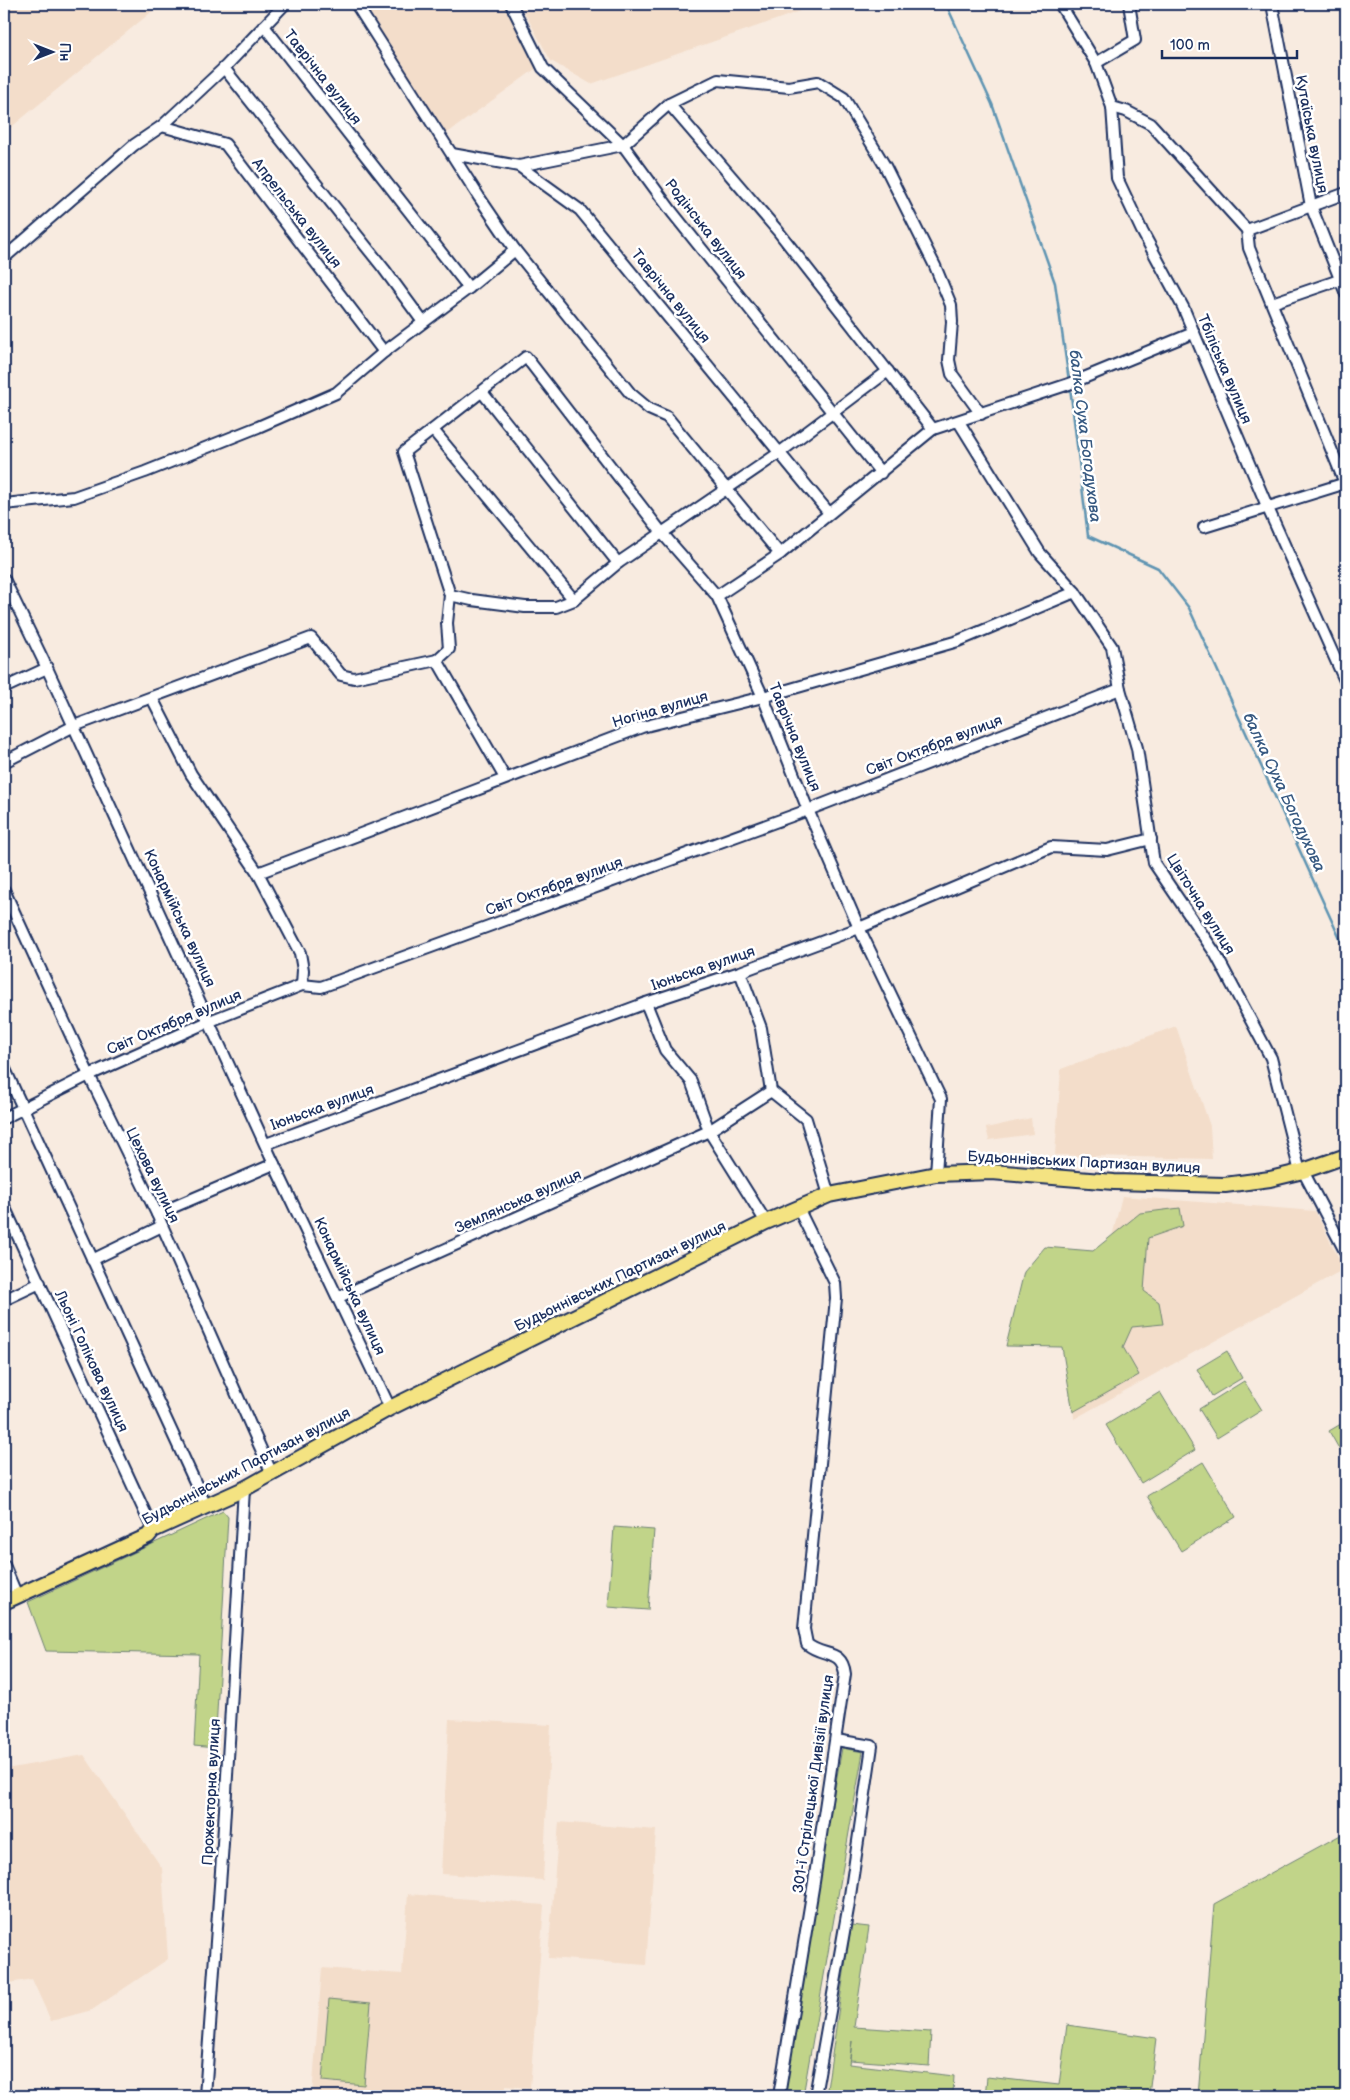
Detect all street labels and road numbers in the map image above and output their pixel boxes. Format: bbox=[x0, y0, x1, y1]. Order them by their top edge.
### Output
street label: Таврічна вулиця bbox=[280, 26, 366, 129]
street label: Кутаїська вулиця bbox=[1291, 73, 1332, 195]
street label: Апрельська вулиця bbox=[247, 154, 346, 272]
street label: Родінська вулиця bbox=[660, 175, 751, 283]
street label: Таврічна вулиця bbox=[627, 245, 714, 347]
street label: Тбіліська вулиця bbox=[1193, 312, 1256, 427]
street label: Таврічна вулиця bbox=[764, 680, 825, 794]
street label: Ногіна вулиця bbox=[610, 687, 710, 732]
street label: Світ Октября вулиця bbox=[863, 711, 1005, 780]
street label: Конармійська вулиця bbox=[139, 846, 220, 990]
street label: Цвiточна вулиця bbox=[1162, 850, 1239, 958]
street label: Світ Октября вулиця bbox=[483, 853, 625, 920]
street label: Iюньска вулиця bbox=[649, 942, 758, 995]
street label: Світ Октября вулиця bbox=[104, 985, 244, 1059]
street label: Iюньска вулиця bbox=[268, 1080, 376, 1135]
street label: Цехова вулиця bbox=[121, 1124, 184, 1226]
street label: Будьоннівських Партизан вулиця bbox=[967, 1147, 1201, 1178]
street label: Землянська вулиця bbox=[452, 1165, 584, 1238]
street label: Конармійська вулиця bbox=[309, 1214, 390, 1358]
street label: Будьоннівських Партизан вулиця bbox=[511, 1217, 729, 1336]
street label: Льоні Голікова вулиця bbox=[50, 1286, 133, 1435]
street label: Будьоннівських Партизан вулиця bbox=[139, 1403, 354, 1530]
street label: 301-ї Стрілецької Дивізії вулиця bbox=[789, 1674, 838, 1895]
street label: Прожекторна вулиця bbox=[198, 1718, 225, 1866]

